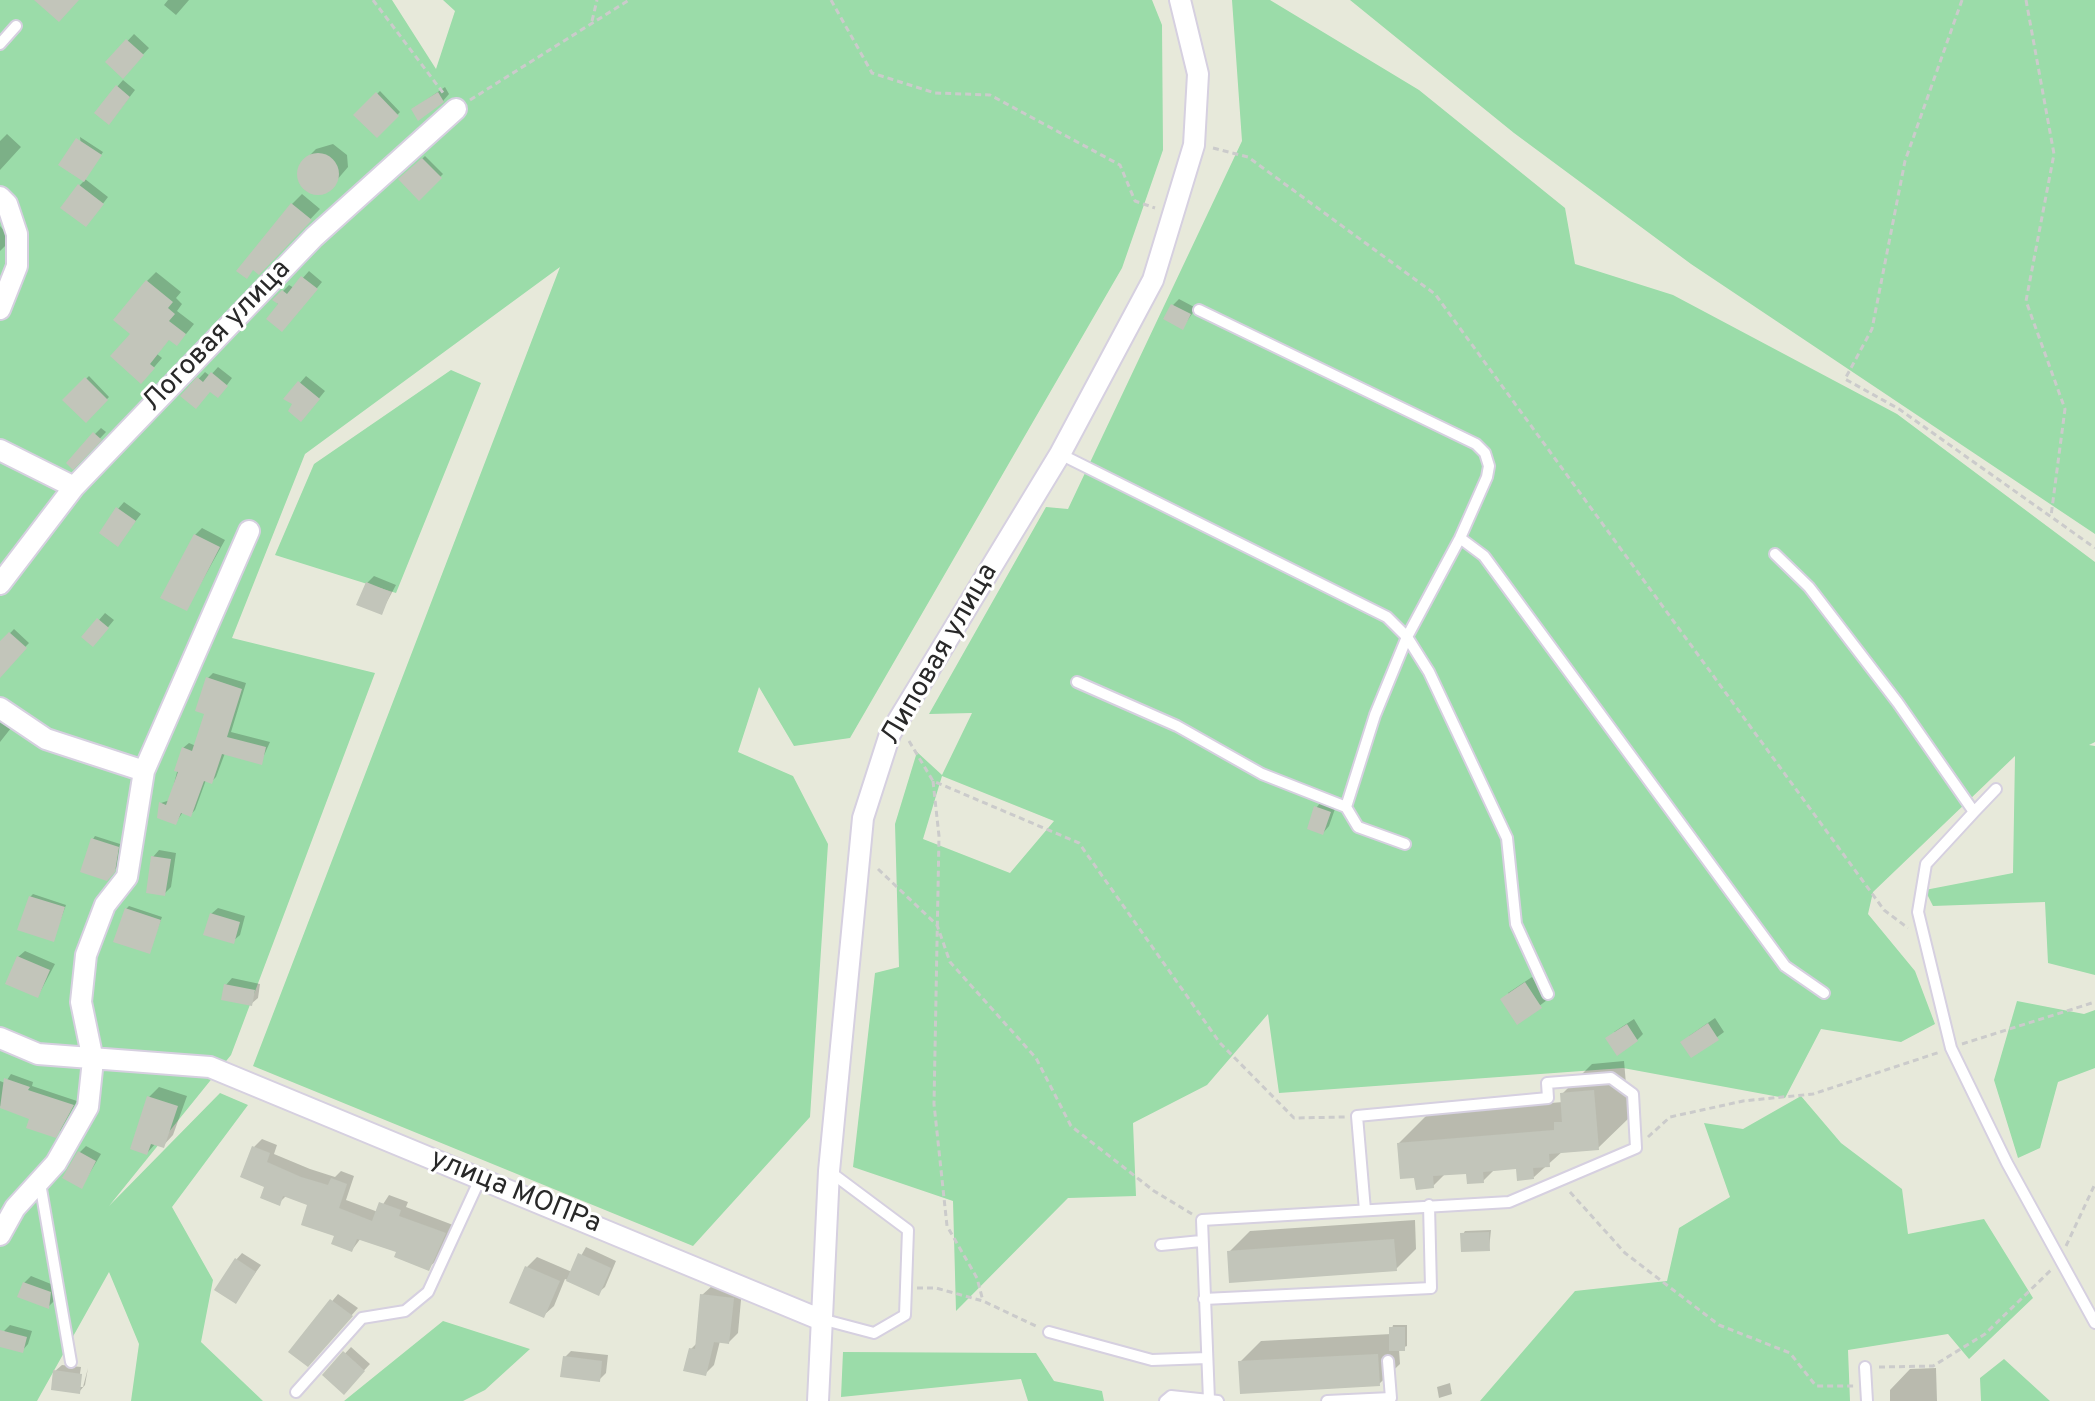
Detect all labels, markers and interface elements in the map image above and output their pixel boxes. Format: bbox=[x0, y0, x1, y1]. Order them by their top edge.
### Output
street label: Логовая улица bbox=[137, 254, 299, 420]
street label: Липовая улица bbox=[875, 558, 1007, 752]
street label: улица МОПРа bbox=[425, 1144, 605, 1242]

